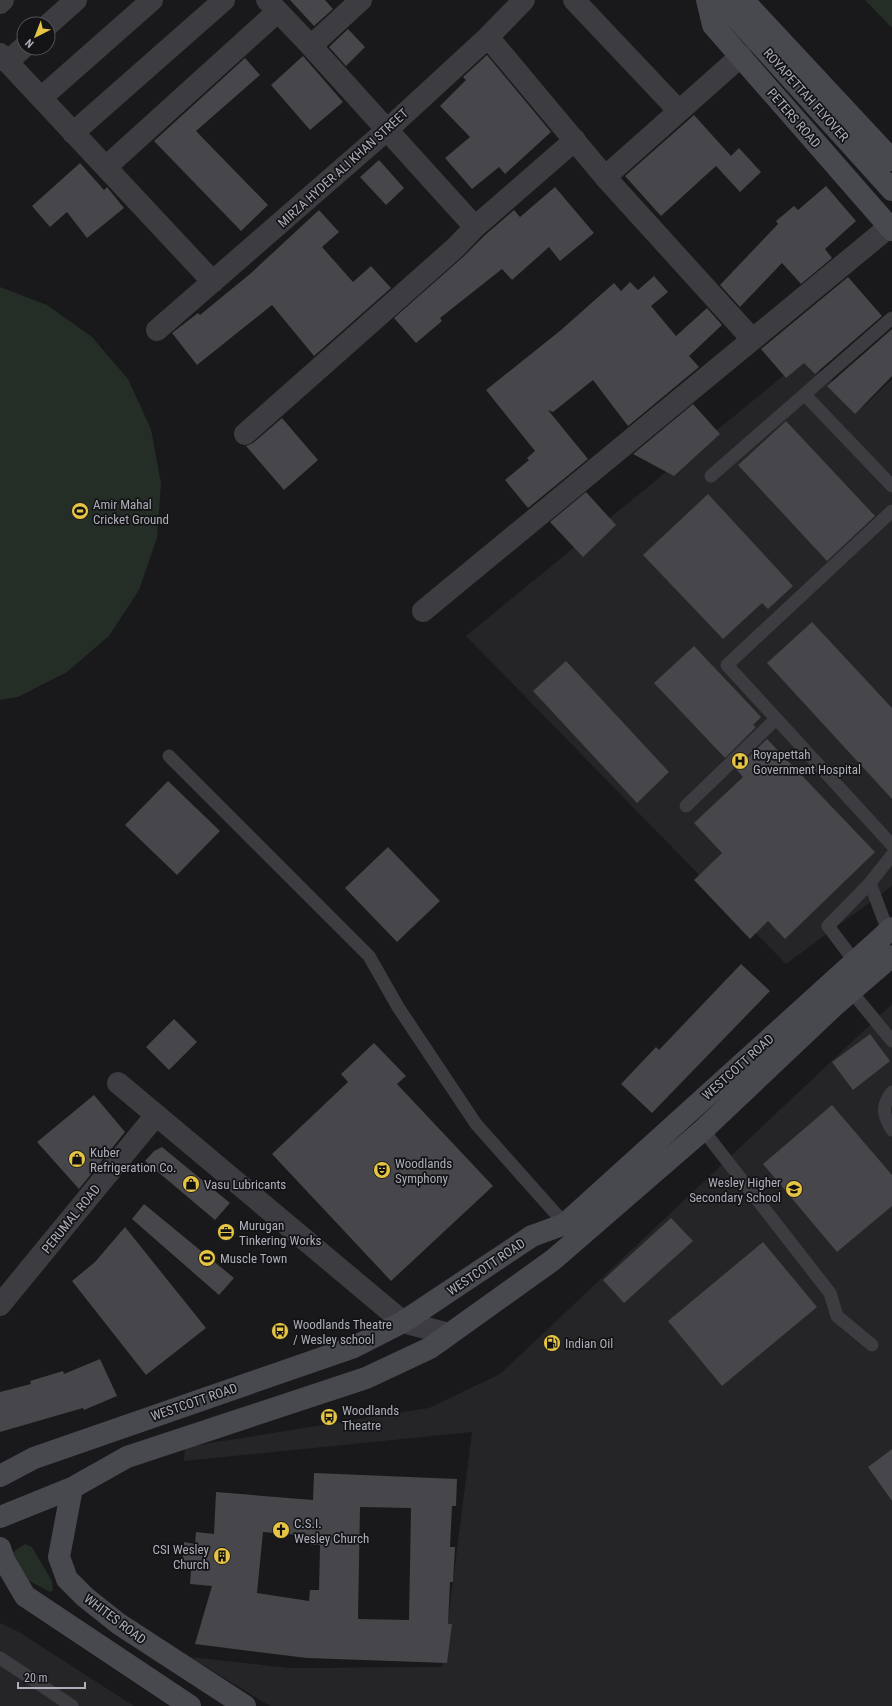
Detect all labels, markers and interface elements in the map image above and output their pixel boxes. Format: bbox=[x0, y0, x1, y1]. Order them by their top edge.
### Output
north arrow bbox=[16, 16, 56, 56]
text: N bbox=[23, 36, 37, 50]
street label: ROYAPETTAH FLYOVER bbox=[760, 46, 852, 145]
street label: PETERS ROAD bbox=[764, 85, 824, 151]
street label: MIRZA HYDER ALI KHAN STREET bbox=[275, 105, 411, 230]
place label: Amir Mahal Cricket Ground bbox=[93, 497, 169, 527]
sports icon: Amir Mahal Cricket Ground bbox=[70, 501, 90, 521]
place label: Royapettah Government Hospital bbox=[753, 747, 861, 777]
hospital icon: Royapettah Government Hospital bbox=[730, 751, 750, 771]
street label: WESTCOTT ROAD bbox=[699, 1031, 777, 1103]
place label: Kuber Refrigeration Co. bbox=[90, 1145, 176, 1175]
shop icon: Kuber Refrigeration Co. bbox=[67, 1149, 87, 1169]
place label: Woodlands Symphony bbox=[395, 1156, 452, 1186]
theatre icon: Woodlands Symphony bbox=[372, 1160, 392, 1180]
shop icon: Vasu Lubricants bbox=[181, 1174, 201, 1194]
place label: Wesley Higher Secondary School bbox=[689, 1175, 781, 1205]
place label: Vasu Lubricants bbox=[204, 1177, 286, 1192]
school or university icon: Wesley Higher Secondary School bbox=[784, 1179, 804, 1199]
street label: PERUMAL ROAD bbox=[39, 1182, 103, 1256]
place label: Murugan Tinkering Works bbox=[239, 1218, 322, 1248]
office icon: Murugan Tinkering Works bbox=[216, 1222, 236, 1242]
street label: WESTCOTT ROAD bbox=[444, 1235, 528, 1299]
sports icon: Muscle Town bbox=[197, 1248, 217, 1268]
place label: Muscle Town bbox=[220, 1251, 287, 1266]
place label: Woodlands Theatre / Wesley school bbox=[293, 1317, 392, 1347]
bus stop icon: Woodlands Theatre / Wesley school bbox=[270, 1321, 290, 1341]
fuel station icon: Indian Oil bbox=[542, 1333, 562, 1353]
place label: Indian Oil bbox=[565, 1336, 613, 1351]
street label: WESTCOTT ROAD bbox=[149, 1380, 239, 1424]
place label: Woodlands Theatre bbox=[342, 1403, 399, 1433]
bus stop icon: Woodlands Theatre bbox=[319, 1407, 339, 1427]
place label: C.S.I. Wesley Church bbox=[294, 1516, 369, 1546]
church icon: C.S.I. Wesley Church bbox=[271, 1520, 291, 1540]
place label: CSI Wesley Church bbox=[153, 1542, 210, 1572]
building icon: CSI Wesley Church bbox=[212, 1546, 232, 1566]
street label: WHITES ROAD bbox=[81, 1591, 149, 1647]
scale bar bbox=[18, 1664, 85, 1690]
text: 20 m bbox=[24, 1671, 48, 1685]

